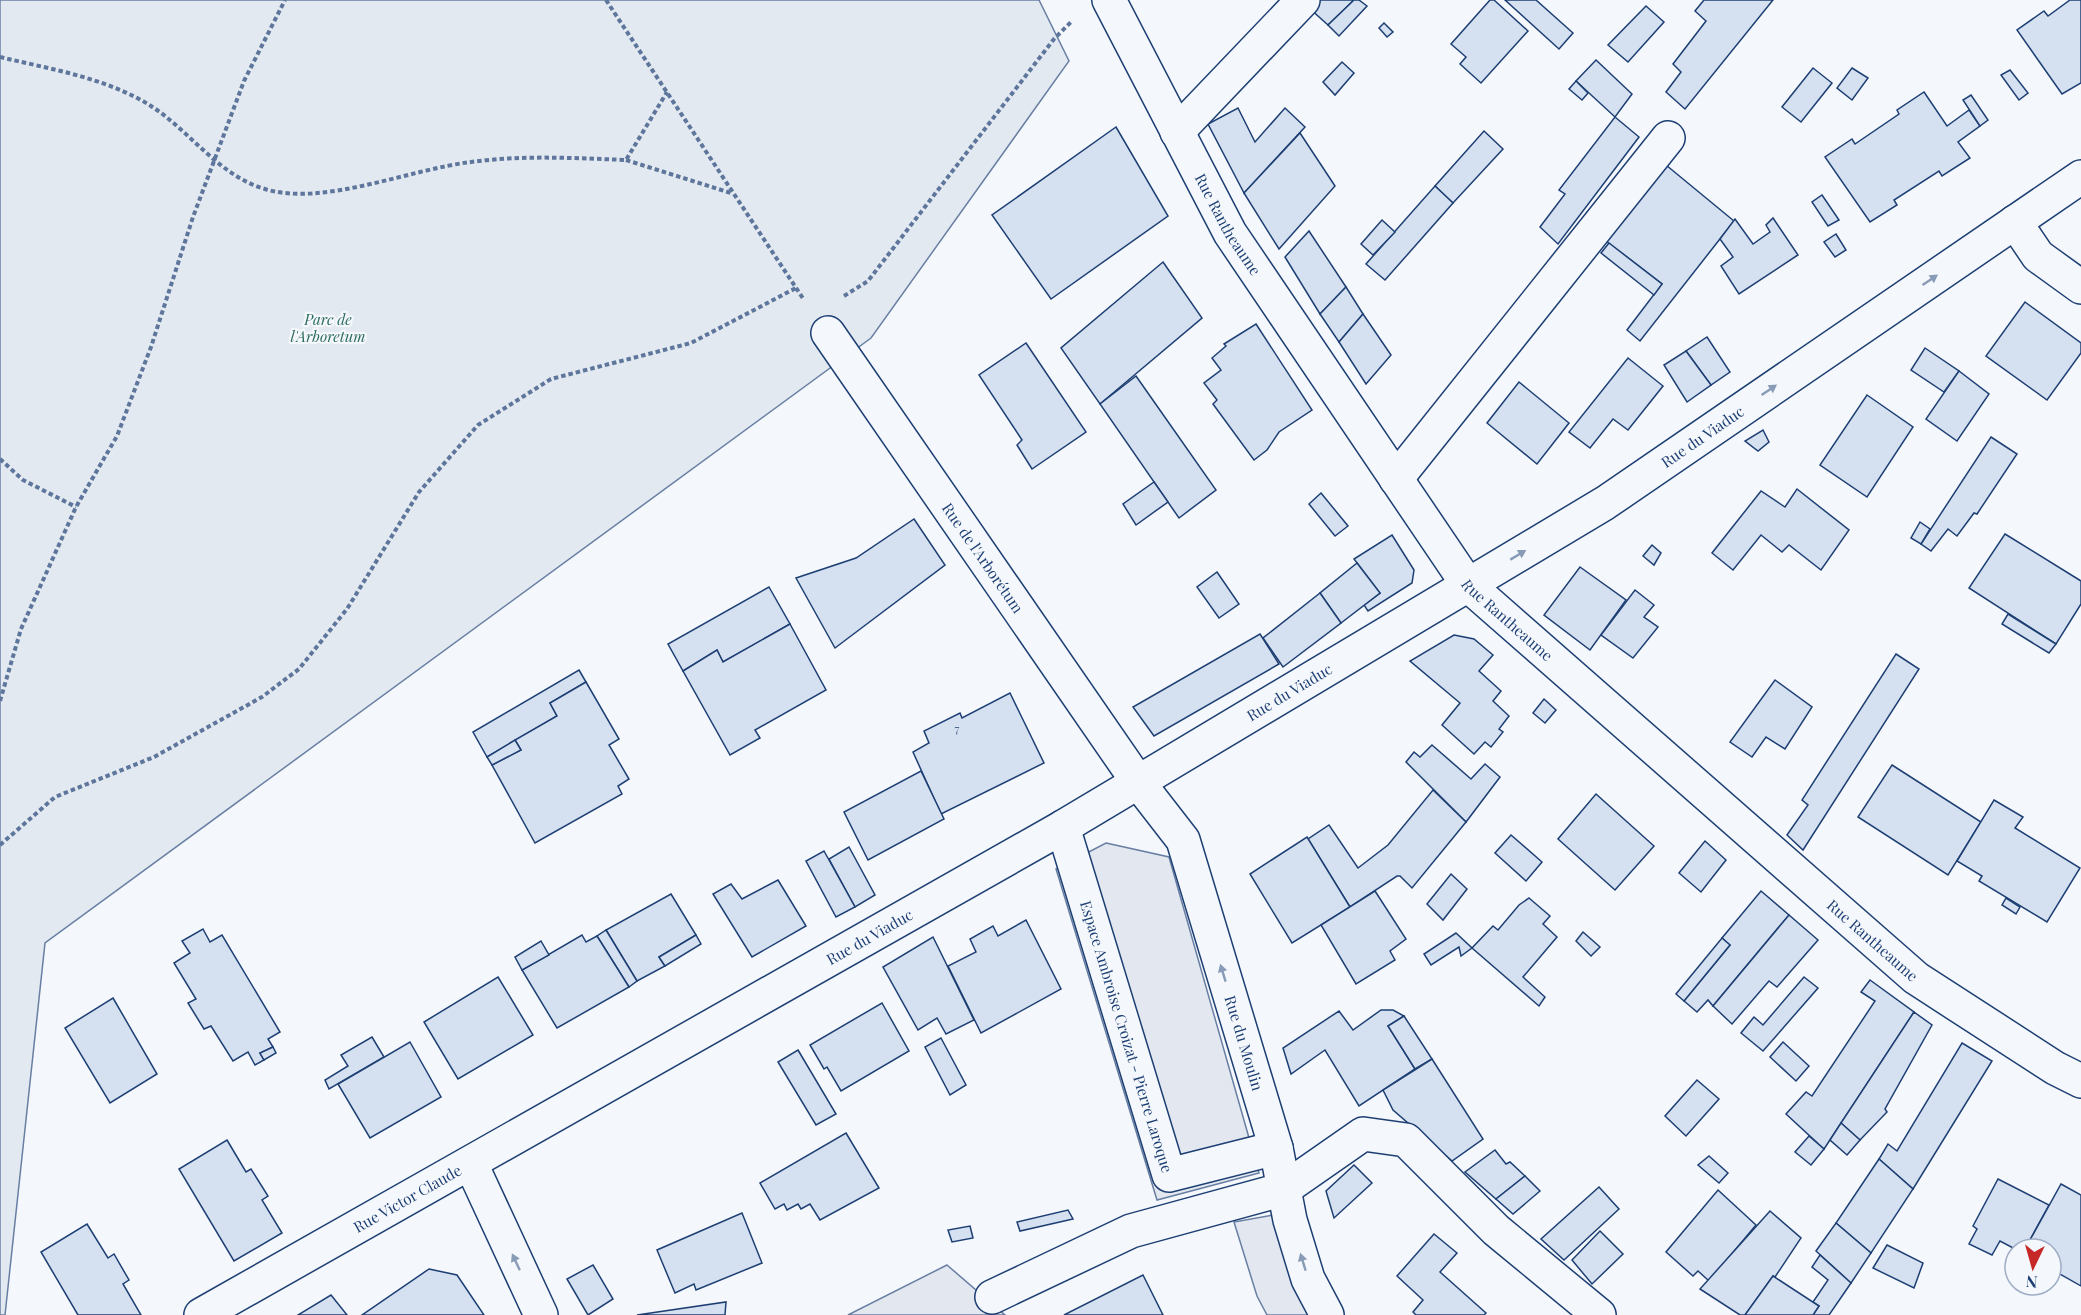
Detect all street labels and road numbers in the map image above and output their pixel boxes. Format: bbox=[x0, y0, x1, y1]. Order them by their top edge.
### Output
street label: Rue Rantheaume bbox=[1191, 170, 1266, 279]
street label: Rue du Viaduc bbox=[1657, 401, 1748, 472]
street label: Rue de l'Arborétum bbox=[938, 499, 1029, 617]
street label: Rue Rantheaume bbox=[1457, 575, 1557, 665]
street label: Rue du Viaduc bbox=[1243, 659, 1336, 725]
street label: Rue Rantheaume bbox=[1823, 895, 1923, 986]
street label: Espace Ambroise Croizat - Pierre Laroque bbox=[1076, 898, 1178, 1175]
street label: Rue du Viaduc bbox=[823, 904, 916, 969]
street label: Rue du Moulin bbox=[1220, 993, 1268, 1093]
street label: Rue Victor Claude bbox=[350, 1160, 465, 1237]

